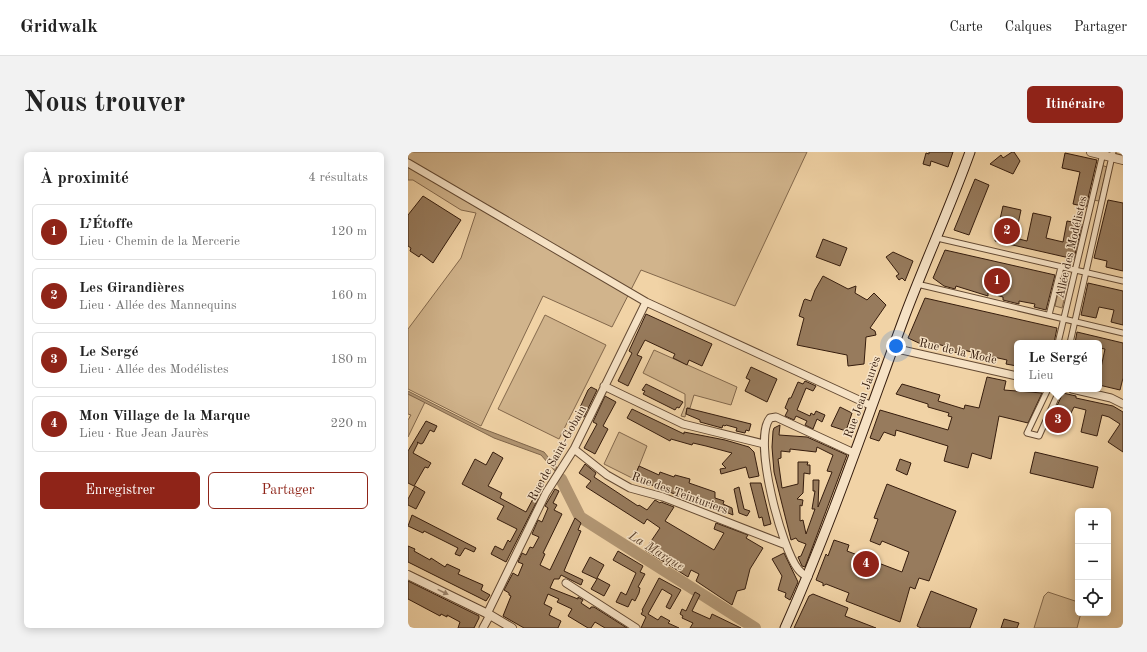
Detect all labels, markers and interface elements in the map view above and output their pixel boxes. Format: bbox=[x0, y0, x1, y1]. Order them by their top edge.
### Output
text: Gridwalk bbox=[20, 18, 98, 37]
text: Carte bbox=[949, 20, 983, 34]
text: Calques bbox=[1005, 20, 1052, 34]
text: Partager bbox=[1074, 20, 1127, 34]
button: Itinéraire bbox=[1027, 86, 1123, 123]
text: Nous trouver bbox=[24, 90, 185, 118]
text: À proximité bbox=[40, 170, 129, 187]
text: 4 résultats bbox=[308, 171, 368, 184]
street label: Allée des Modélistes bbox=[1054, 195, 1090, 300]
pin: 2 bbox=[994, 216, 1020, 246]
text: L’Étoffe bbox=[79, 217, 133, 232]
text: 1 bbox=[50, 225, 58, 238]
text: 120 m bbox=[330, 225, 367, 238]
text: Lieu · Chemin de la Mercerie bbox=[79, 235, 240, 248]
pin: 1 bbox=[984, 266, 1010, 296]
text: Les Girandières bbox=[79, 281, 184, 296]
text: 2 bbox=[50, 289, 58, 302]
text: 160 m bbox=[330, 289, 367, 302]
text: Lieu · Allée des Mannequins bbox=[79, 299, 237, 312]
your location bbox=[886, 336, 906, 356]
street label: Rue de la Mode bbox=[918, 337, 998, 367]
popup bbox=[1014, 340, 1102, 392]
text: Le Sergé bbox=[79, 345, 139, 360]
text: Le Sergé bbox=[1028, 351, 1088, 366]
text: 3 bbox=[50, 353, 58, 366]
text: 180 m bbox=[330, 353, 367, 366]
street label: Rue Jean Jaurès bbox=[843, 355, 883, 440]
text: Lieu · Allée des Modélistes bbox=[79, 363, 229, 376]
text: Lieu bbox=[1028, 369, 1053, 382]
street label: Rue de Saint-Gobain bbox=[527, 403, 589, 503]
pin: 3 bbox=[1045, 405, 1071, 435]
text: Mon Village de la Marque bbox=[79, 409, 250, 424]
text: 4 bbox=[50, 417, 58, 430]
text: 220 m bbox=[330, 417, 367, 430]
text: Lieu · Rue Jean Jaurès bbox=[79, 427, 208, 440]
street label: Rue des Teinturiers bbox=[630, 471, 729, 517]
button: Enregistrer bbox=[40, 472, 200, 509]
button: Partager bbox=[208, 472, 368, 509]
map controls bbox=[1075, 508, 1111, 616]
button: + bbox=[1075, 508, 1111, 544]
water label: La Marque bbox=[625, 529, 686, 573]
button: − bbox=[1075, 544, 1111, 580]
pin: 4 bbox=[853, 549, 879, 579]
button: locate bbox=[1075, 580, 1111, 616]
one-way arrow bbox=[437, 589, 449, 595]

